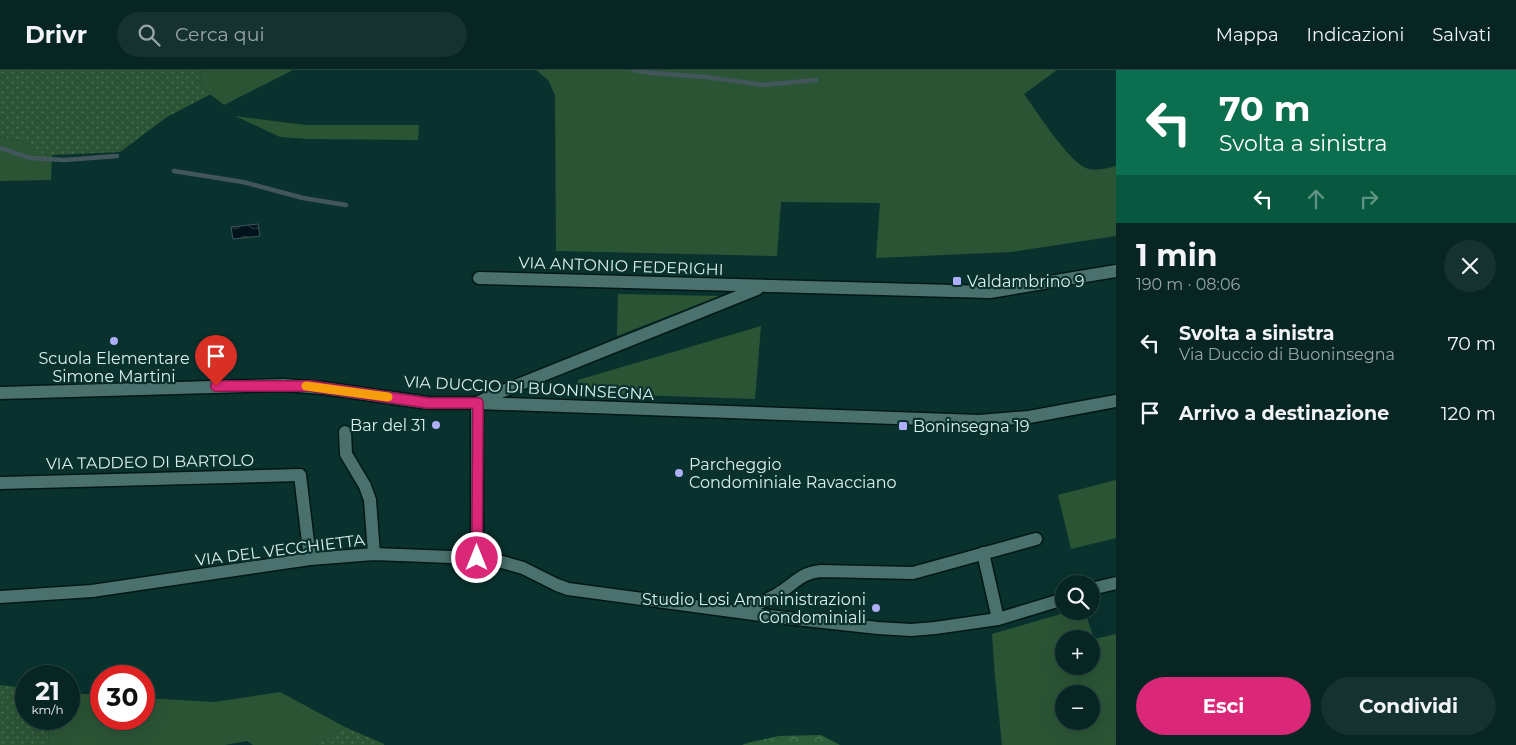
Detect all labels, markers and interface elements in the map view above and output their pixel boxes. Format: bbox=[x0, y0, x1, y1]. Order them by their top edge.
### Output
search box bbox=[117, 12, 467, 57]
text: Drivr bbox=[25, 20, 87, 49]
icon: search bbox=[135, 21, 163, 49]
text: Cerca qui bbox=[175, 23, 265, 46]
text: Mappa bbox=[1216, 24, 1279, 46]
text: Indicazioni bbox=[1307, 24, 1404, 46]
text: Salvati bbox=[1432, 24, 1491, 46]
text: 70 m bbox=[1219, 87, 1310, 130]
icon: left bbox=[1136, 90, 1201, 155]
text: Svolta a sinistra bbox=[1219, 130, 1387, 157]
icon: left bbox=[1249, 185, 1277, 213]
icon: ahead bbox=[1302, 185, 1330, 213]
icon: right bbox=[1355, 185, 1383, 213]
text: 1 min bbox=[1136, 237, 1217, 274]
button: close bbox=[1444, 240, 1496, 292]
street label: VIA ANTONIO FEDERIGHI bbox=[518, 253, 724, 279]
place label: Valdambrino 9 bbox=[967, 272, 1085, 291]
marker: Valdambrino 9 bbox=[951, 275, 963, 287]
text: 190 m · 08:06 bbox=[1136, 275, 1240, 294]
text: Svolta a sinistra bbox=[1179, 322, 1334, 345]
icon: left bbox=[1136, 329, 1164, 357]
text: 70 m bbox=[1447, 332, 1496, 355]
marker: Scuola Elementare Simone Martini bbox=[108, 335, 120, 347]
pin bbox=[195, 335, 237, 386]
icon: arrive bbox=[202, 342, 230, 370]
text: Via Duccio di Buoninsegna bbox=[1179, 345, 1395, 364]
place label: Scuola Elementare Simone Martini bbox=[38, 349, 190, 386]
street label: VIA DUCCIO DI BUONINSEGNA bbox=[403, 372, 655, 404]
icon: arrive bbox=[1136, 399, 1164, 427]
text: Arrivo a destinazione bbox=[1179, 402, 1389, 425]
text: 120 m bbox=[1441, 402, 1496, 425]
place label: Bar del 31 bbox=[350, 416, 426, 435]
place label: Boninsegna 19 bbox=[913, 417, 1029, 436]
marker: Bar del 31 bbox=[430, 419, 442, 431]
marker: Boninsegna 19 bbox=[897, 420, 909, 432]
street label: VIA TADDEO DI BARTOLO bbox=[46, 451, 254, 473]
place label: Parcheggio Condominiale Ravacciano bbox=[689, 455, 897, 492]
marker: Parcheggio Condominiale Ravacciano bbox=[673, 467, 685, 479]
street label: VIA DEL VECCHIETTA bbox=[194, 530, 366, 570]
position arrow bbox=[450, 531, 502, 583]
map controls bbox=[1055, 575, 1100, 730]
button: search bbox=[1055, 575, 1100, 620]
place label: Studio Losi Amministrazioni Condominiali bbox=[642, 590, 866, 627]
marker: Studio Losi Amministrazioni Condominiali bbox=[870, 602, 882, 614]
button: + bbox=[1055, 630, 1100, 675]
speed limit sign: 30 bbox=[90, 665, 155, 730]
text: 21 bbox=[35, 676, 60, 706]
button: Esci bbox=[1136, 677, 1311, 735]
button: Condividi bbox=[1321, 677, 1496, 735]
button: − bbox=[1055, 685, 1100, 730]
text: km/h bbox=[31, 702, 64, 717]

